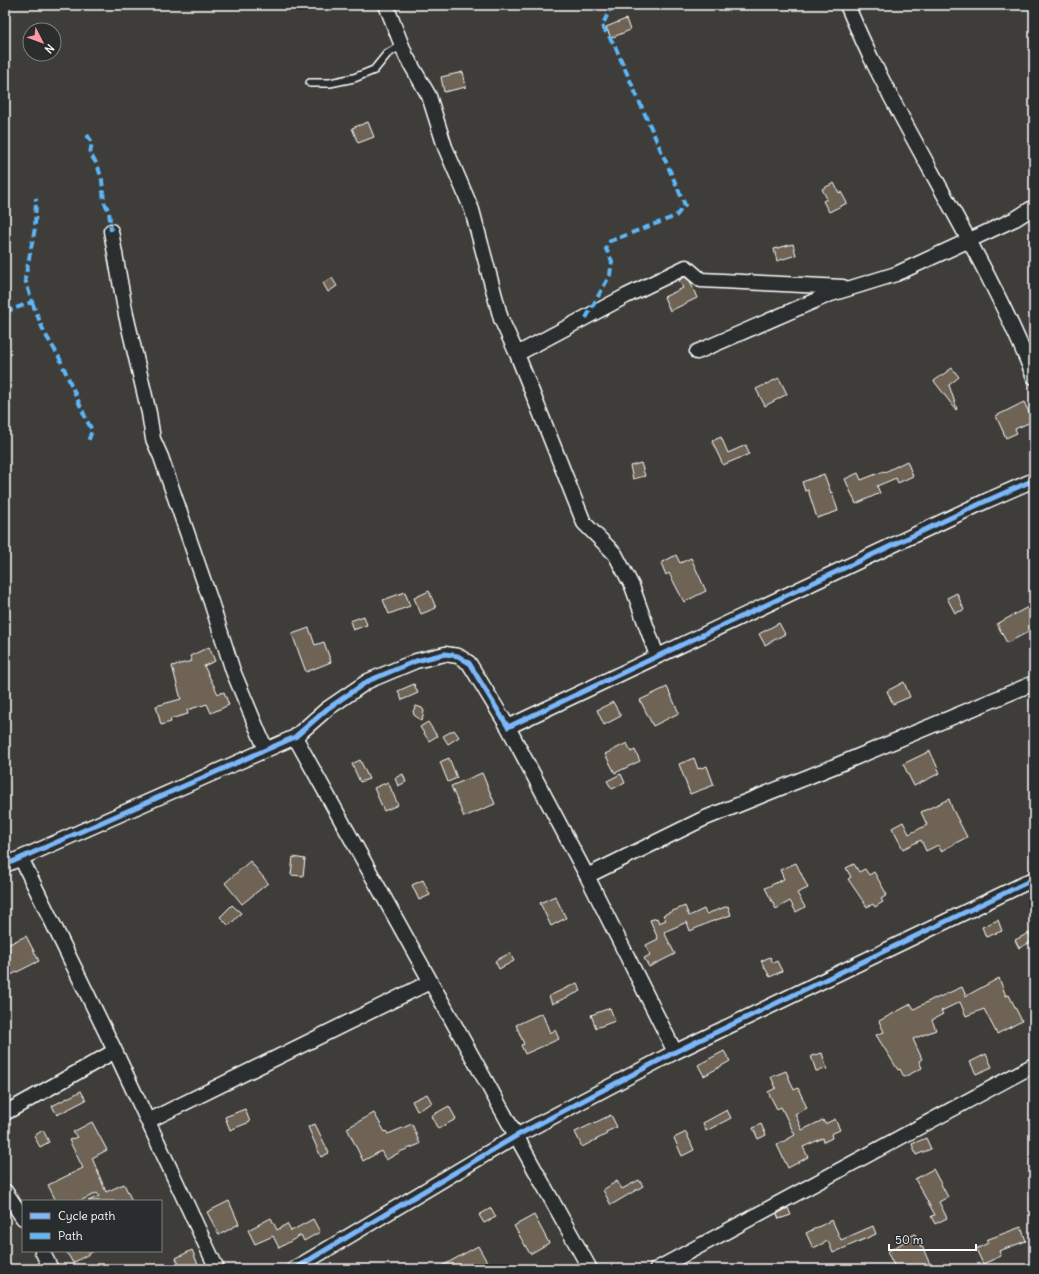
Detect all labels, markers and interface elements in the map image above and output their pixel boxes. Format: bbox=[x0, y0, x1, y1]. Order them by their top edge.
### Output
north arrow bbox=[22, 22, 62, 62]
text: N bbox=[42, 41, 57, 56]
legend bbox=[22, 1200, 162, 1252]
text: Cycle path bbox=[58, 1208, 115, 1223]
scale bar bbox=[889, 1226, 976, 1252]
text: Path bbox=[58, 1228, 83, 1243]
text: 50 m bbox=[895, 1232, 924, 1247]

